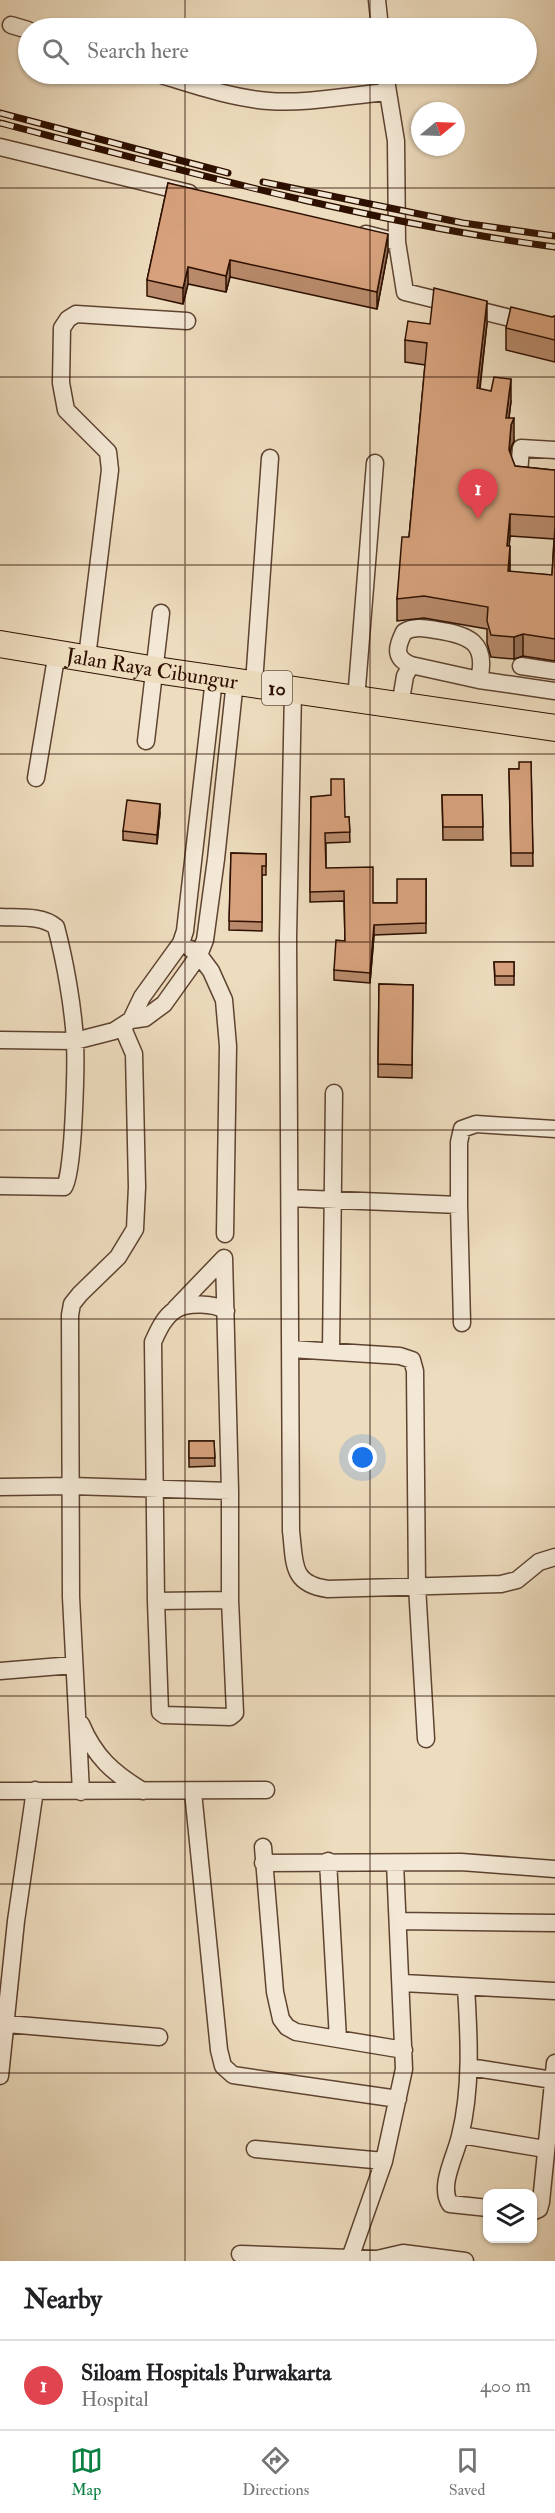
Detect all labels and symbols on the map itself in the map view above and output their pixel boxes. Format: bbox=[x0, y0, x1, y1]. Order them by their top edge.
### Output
north arrow bbox=[411, 102, 465, 156]
pin: 1 bbox=[458, 470, 498, 519]
street label: Jalan Raya Cibungur bbox=[63, 642, 240, 696]
road number: 10 bbox=[262, 671, 292, 705]
your location bbox=[348, 1443, 377, 1472]

